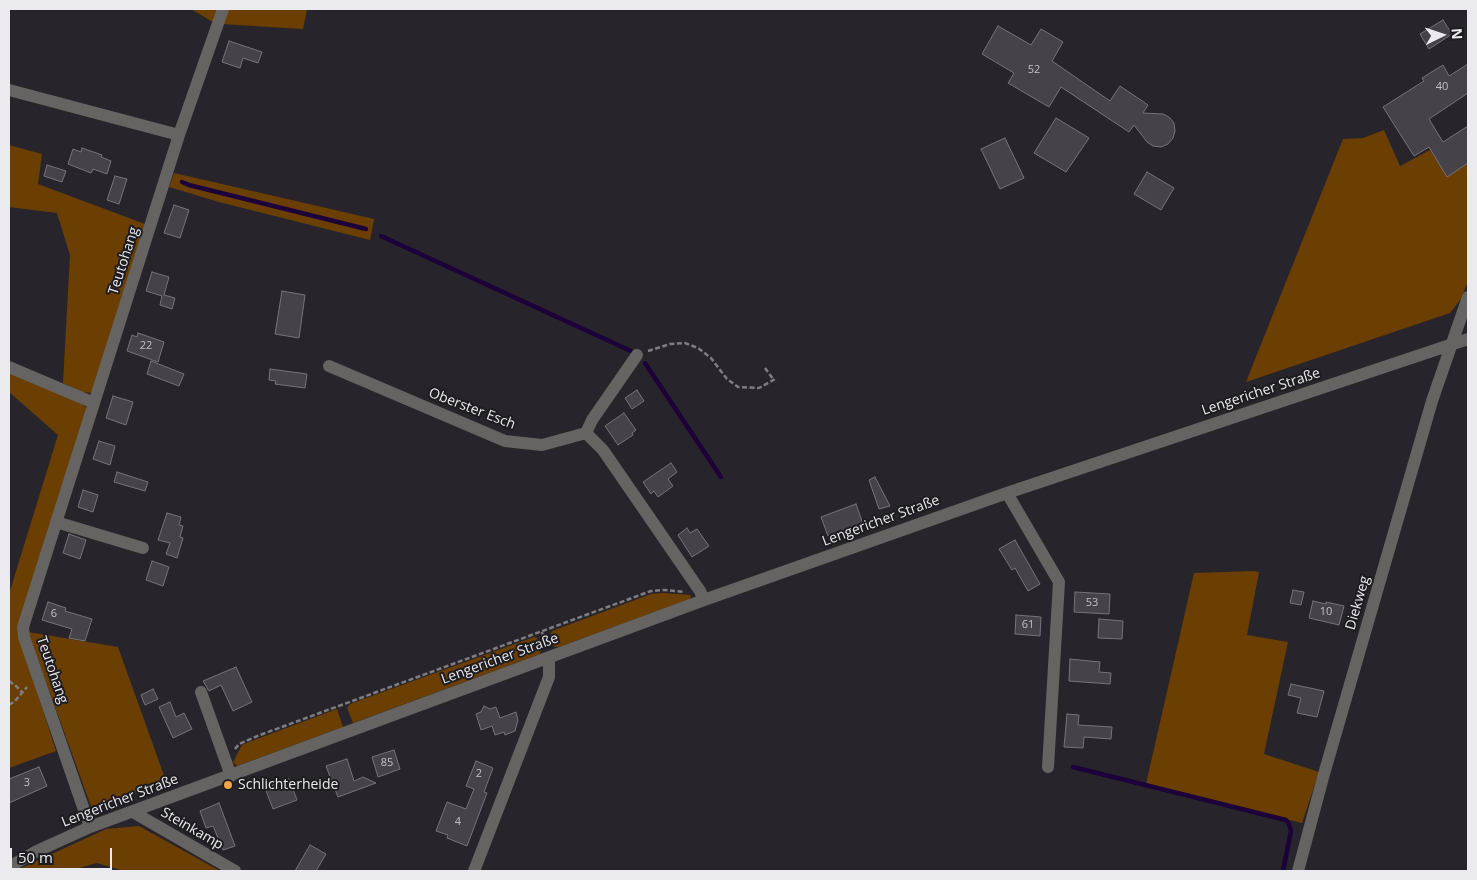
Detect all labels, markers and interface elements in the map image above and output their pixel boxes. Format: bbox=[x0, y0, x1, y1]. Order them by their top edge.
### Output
north arrow bbox=[1417, 10, 1467, 60]
text: N bbox=[1448, 28, 1467, 40]
house number: 52 bbox=[1028, 63, 1040, 77]
house number: 40 bbox=[1436, 80, 1448, 94]
street label: Teutohang bbox=[105, 225, 143, 297]
house number: 22 bbox=[140, 339, 152, 353]
street label: Lengericher Straße bbox=[1200, 365, 1322, 419]
street label: Oberster Esch bbox=[426, 385, 518, 433]
street label: Lengericher Straße bbox=[820, 492, 942, 550]
street label: Diekweg bbox=[1342, 574, 1374, 632]
house number: 53 bbox=[1086, 596, 1098, 610]
house number: 10 bbox=[1320, 605, 1332, 619]
house number: 6 bbox=[51, 607, 57, 621]
house number: 61 bbox=[1022, 618, 1034, 632]
street label: Lengericher Straße bbox=[439, 630, 561, 688]
street label: Teutohang bbox=[33, 634, 71, 706]
house number: 85 bbox=[381, 756, 393, 770]
house number: 2 bbox=[476, 767, 482, 781]
street label: Lengericher Straße bbox=[59, 771, 181, 831]
house number: 3 bbox=[24, 776, 30, 790]
place label: Schlichterheide bbox=[238, 777, 338, 793]
marker: Schlichterheide bbox=[222, 779, 234, 791]
street label: Steinkamp bbox=[158, 804, 226, 854]
house number: 4 bbox=[455, 815, 461, 829]
scale bar bbox=[12, 838, 115, 870]
text: 50 m bbox=[18, 847, 53, 867]

